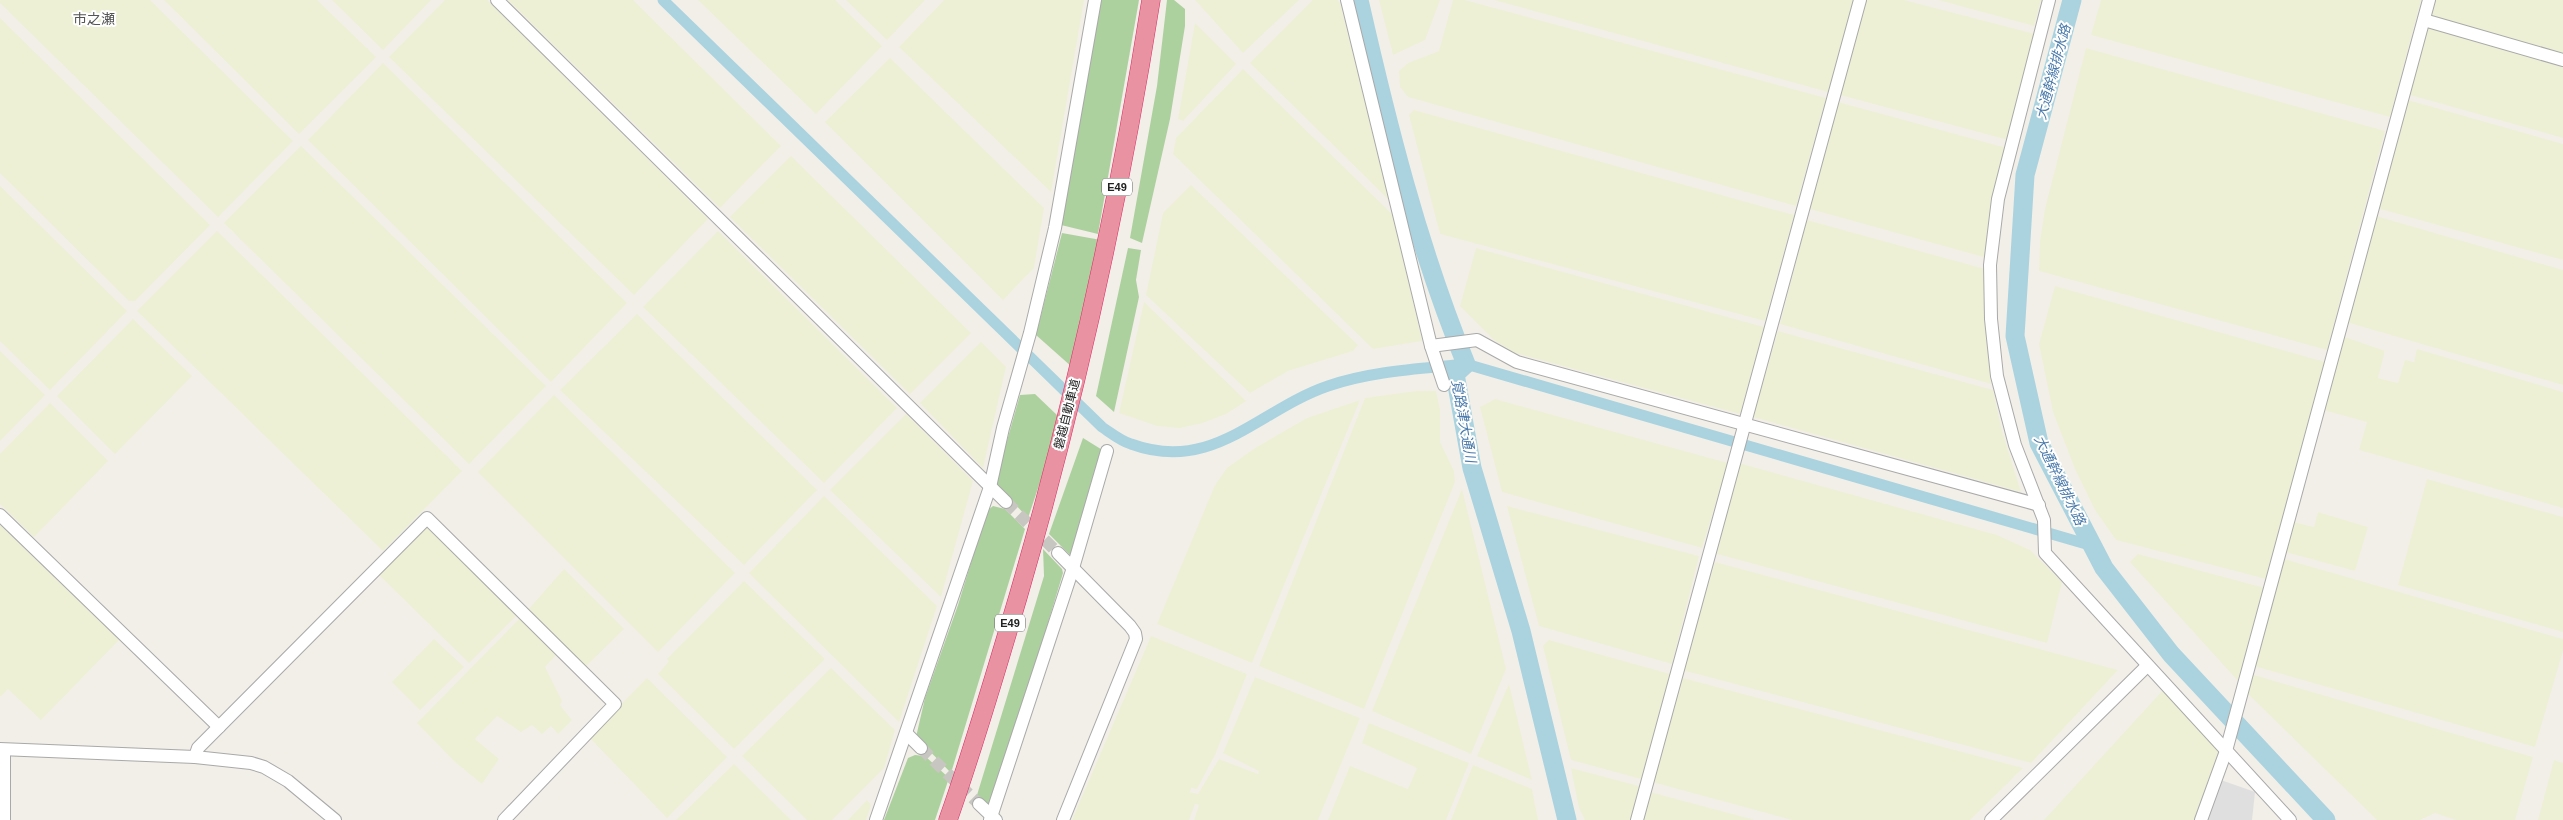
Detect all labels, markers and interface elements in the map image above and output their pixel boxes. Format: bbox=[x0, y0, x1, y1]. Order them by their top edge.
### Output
district label: 市之瀬 bbox=[73, 11, 115, 27]
water label: 大通幹線排水路 bbox=[2033, 22, 2074, 121]
road number: E49 bbox=[1102, 178, 1132, 196]
street label: 磐越自動車道 bbox=[1051, 377, 1083, 451]
water label: 覚路津大通川 bbox=[1449, 378, 1480, 466]
water label: 大通幹線排水路 bbox=[2031, 432, 2089, 528]
road number: E49 bbox=[995, 614, 1025, 632]

